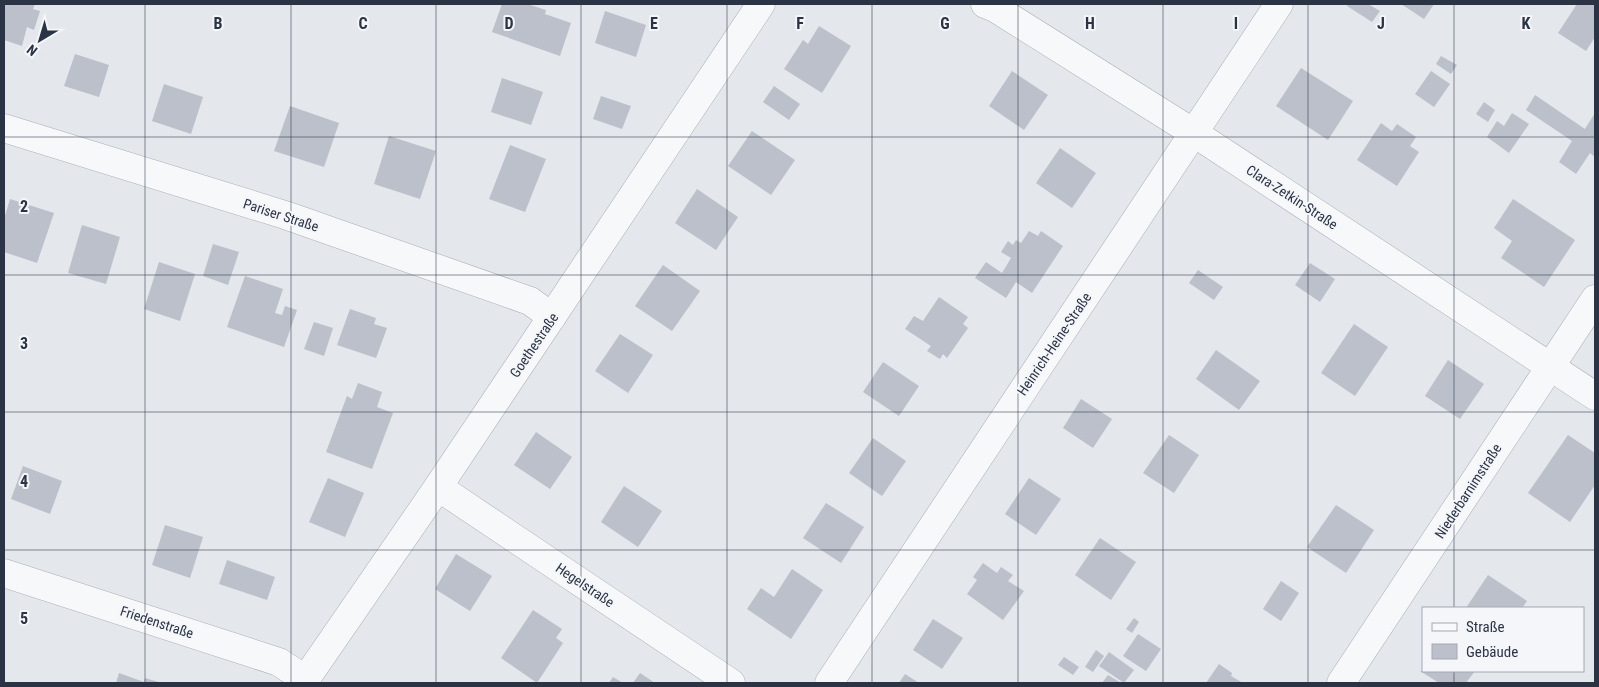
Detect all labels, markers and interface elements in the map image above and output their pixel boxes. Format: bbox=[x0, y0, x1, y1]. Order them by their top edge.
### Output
text: B bbox=[214, 14, 223, 33]
text: C bbox=[358, 14, 368, 33]
text: D bbox=[504, 14, 514, 33]
text: E bbox=[650, 14, 658, 33]
text: F bbox=[796, 14, 804, 33]
text: G bbox=[940, 14, 950, 33]
text: H bbox=[1085, 14, 1095, 33]
text: I bbox=[1234, 14, 1238, 33]
text: J bbox=[1377, 14, 1385, 33]
text: K bbox=[1522, 14, 1531, 33]
north arrow bbox=[15, 15, 65, 65]
text: N bbox=[24, 41, 40, 59]
street label: Clara-Zetkin-Straße bbox=[1243, 162, 1341, 233]
street label: Pariser Straße bbox=[241, 195, 321, 235]
text: 2 bbox=[20, 197, 28, 216]
street label: Heinrich-Heine-Straße bbox=[1014, 289, 1095, 398]
street label: Goethestraße bbox=[507, 309, 562, 380]
text: 3 bbox=[20, 334, 28, 353]
street label: Niederbarnimstraße bbox=[1431, 440, 1505, 541]
text: 4 bbox=[20, 472, 28, 491]
street label: Hegelstraße bbox=[553, 560, 618, 611]
street label: Friedenstraße bbox=[118, 603, 196, 641]
legend bbox=[1422, 607, 1584, 672]
text: 5 bbox=[20, 609, 28, 628]
text: Straße bbox=[1466, 618, 1505, 636]
text: Gebäude bbox=[1466, 643, 1518, 661]

